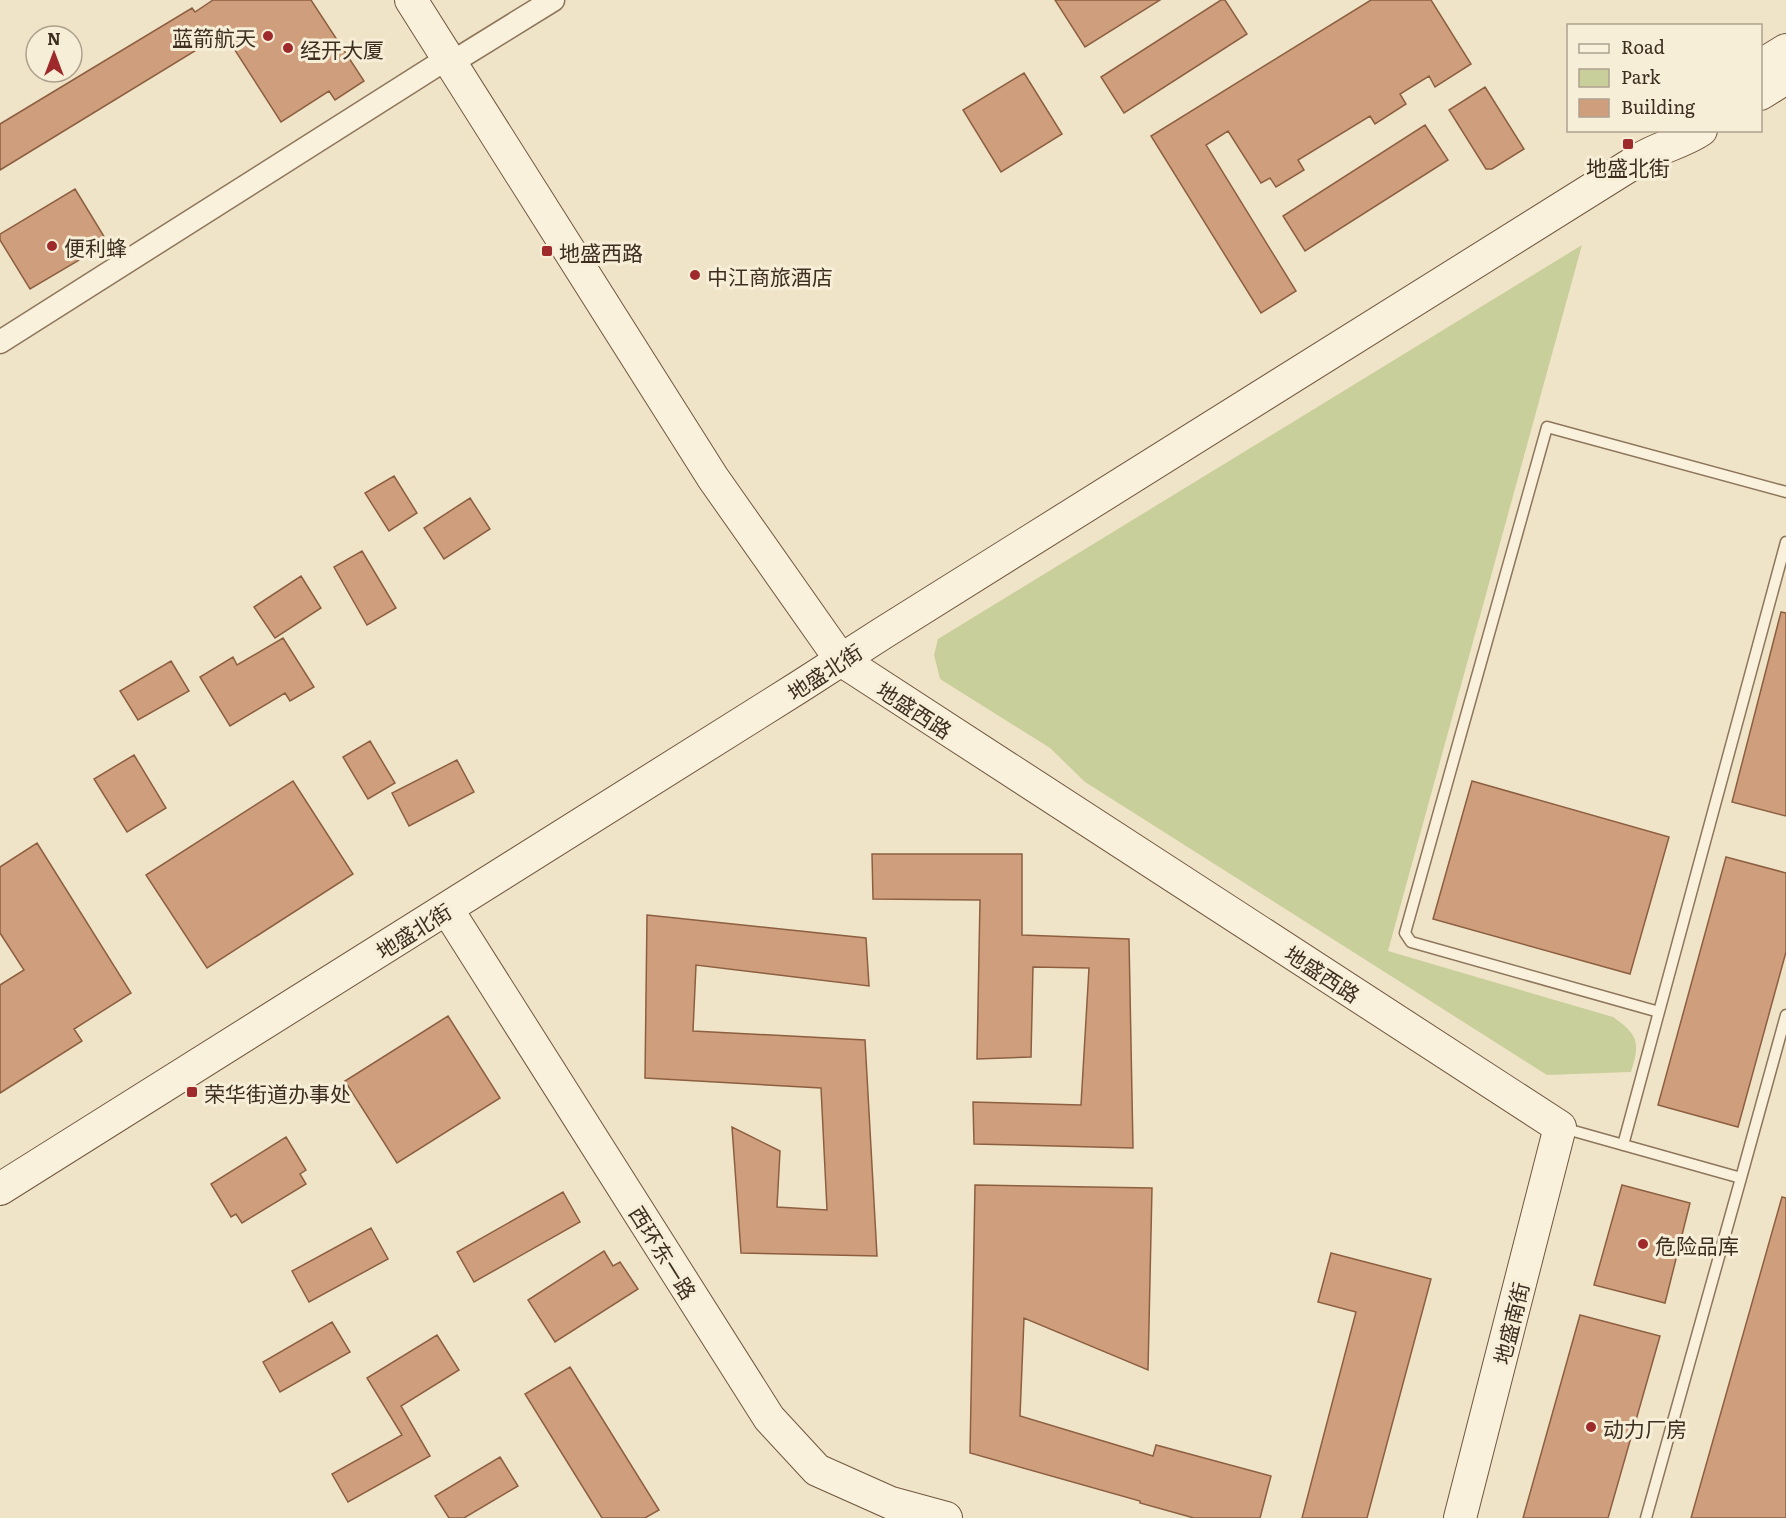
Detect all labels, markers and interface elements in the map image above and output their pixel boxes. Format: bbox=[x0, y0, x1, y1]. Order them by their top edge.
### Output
place label: 蓝箭航天 bbox=[172, 21, 256, 52]
north arrow bbox=[24, 24, 84, 84]
legend bbox=[1567, 24, 1762, 132]
text: N bbox=[47, 26, 61, 50]
marker: 蓝箭航天 bbox=[261, 29, 275, 43]
place label: 经开大厦 bbox=[300, 33, 384, 64]
text: Road bbox=[1621, 33, 1665, 60]
marker: 经开大厦 bbox=[281, 41, 295, 55]
text: Park bbox=[1621, 63, 1662, 90]
text: Building bbox=[1621, 93, 1696, 120]
marker: 地盛北街 bbox=[1621, 137, 1635, 151]
place label: 地盛北街 bbox=[1586, 151, 1670, 182]
place label: 便利蜂 bbox=[64, 231, 127, 262]
place label: 地盛西路 bbox=[559, 236, 643, 267]
marker: 便利蜂 bbox=[45, 239, 59, 253]
marker: 地盛西路 bbox=[540, 244, 554, 258]
place label: 中江商旅酒店 bbox=[707, 260, 833, 291]
marker: 中江商旅酒店 bbox=[688, 268, 702, 282]
street label: 地盛北街 bbox=[780, 635, 868, 707]
street label: 地盛西路 bbox=[871, 673, 959, 745]
street label: 地盛北街 bbox=[369, 895, 457, 965]
street label: 地盛西路 bbox=[1279, 937, 1367, 1009]
place label: 荣华街道办事处 bbox=[204, 1077, 351, 1108]
marker: 荣华街道办事处 bbox=[185, 1085, 199, 1099]
street label: 西环东一路 bbox=[623, 1199, 705, 1305]
place label: 危险品库 bbox=[1655, 1229, 1739, 1260]
marker: 危险品库 bbox=[1636, 1237, 1650, 1251]
street label: 地盛南街 bbox=[1485, 1278, 1535, 1368]
place label: 动力厂房 bbox=[1603, 1412, 1687, 1443]
marker: 动力厂房 bbox=[1584, 1420, 1598, 1434]

